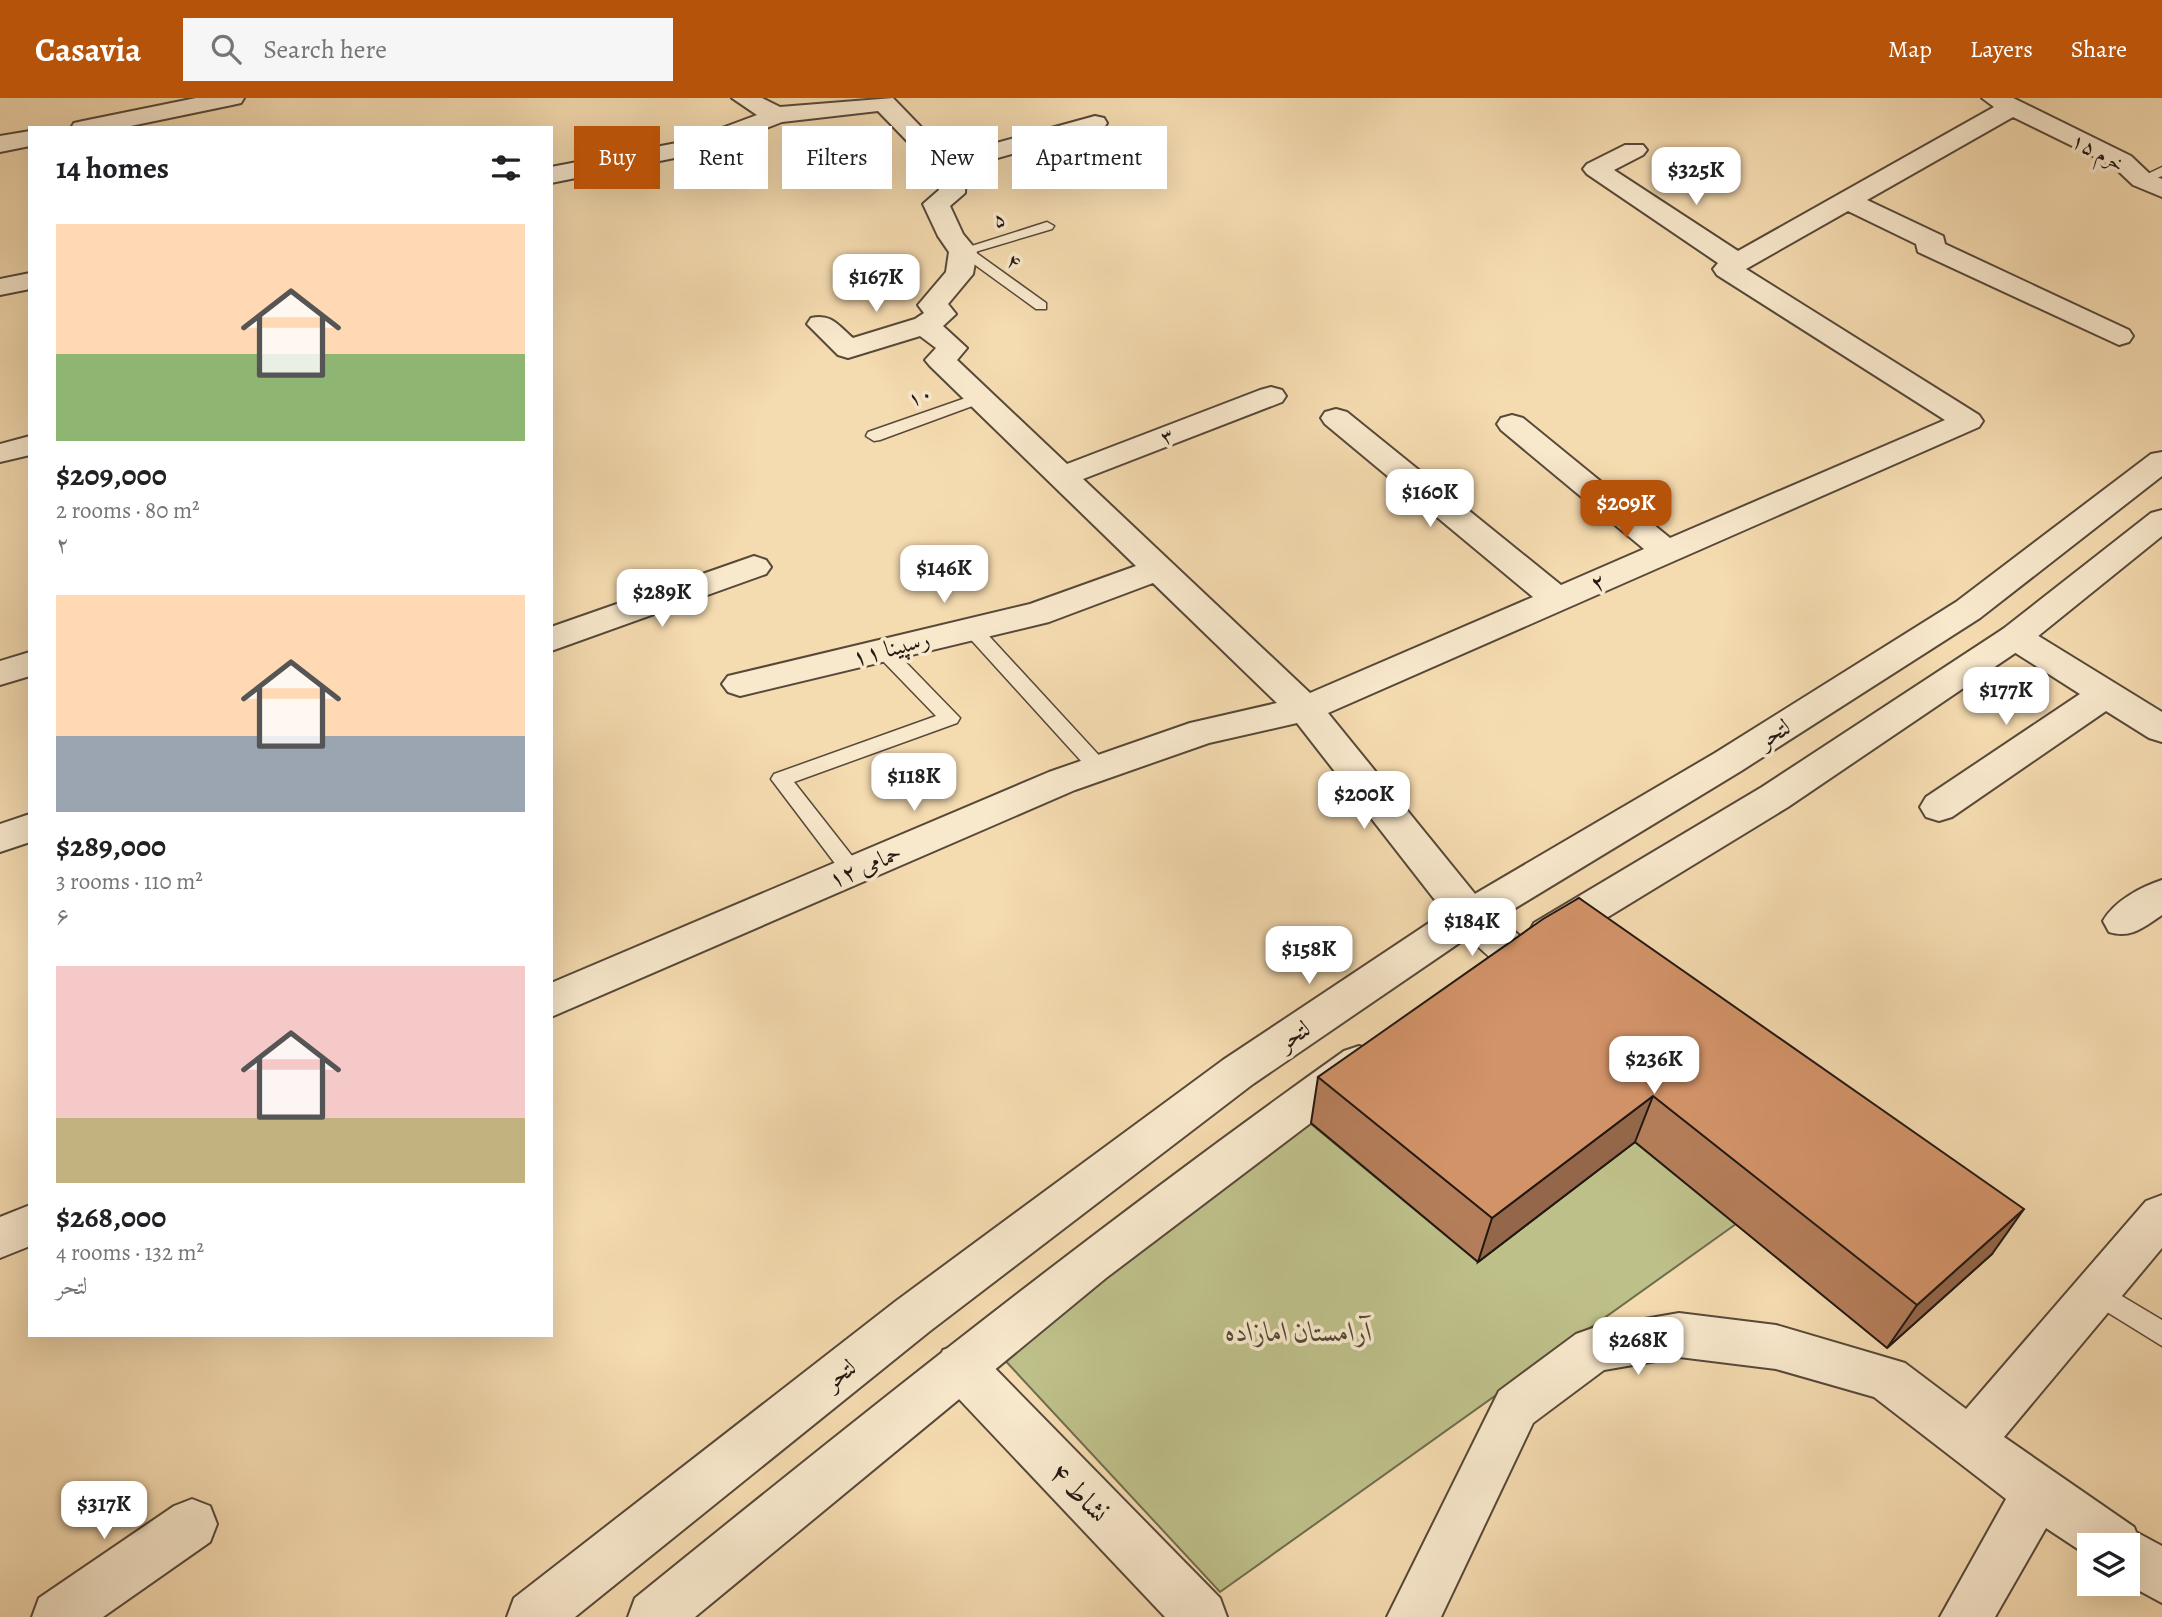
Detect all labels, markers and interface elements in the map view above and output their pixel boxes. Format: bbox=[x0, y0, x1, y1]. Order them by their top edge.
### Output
search box bbox=[183, 18, 673, 81]
text: Casavia bbox=[35, 27, 141, 72]
icon: search bbox=[207, 30, 245, 68]
text: Search here bbox=[263, 32, 387, 67]
text: Map bbox=[1888, 33, 1932, 65]
text: Layers bbox=[1970, 33, 2033, 65]
text: Share bbox=[2071, 33, 2127, 65]
chip: Buy bbox=[574, 126, 660, 189]
chip: Rent bbox=[674, 126, 768, 189]
chip: Filters bbox=[782, 126, 892, 189]
chip: New bbox=[906, 126, 998, 189]
chip: Apartment bbox=[1012, 126, 1167, 189]
street label: خرم ۱۵ bbox=[2064, 126, 2130, 181]
text: 14 homes bbox=[56, 148, 169, 188]
pin: $325K bbox=[1647, 148, 1745, 207]
icon: filters bbox=[487, 149, 525, 187]
text: $325K bbox=[1668, 154, 1724, 185]
street label: ۵ bbox=[989, 204, 1009, 234]
street label: ۴ bbox=[1001, 246, 1027, 276]
pin: $167K bbox=[827, 254, 925, 314]
text: $167K bbox=[849, 261, 903, 292]
icon: home bbox=[228, 270, 354, 396]
street label: ۱۰ bbox=[904, 379, 936, 413]
street label: ۳ bbox=[1156, 421, 1178, 451]
text: $209,000 bbox=[56, 455, 167, 495]
pin: $160K bbox=[1381, 470, 1479, 529]
text: $160K bbox=[1402, 476, 1458, 507]
pin: $209K bbox=[1577, 480, 1675, 540]
text: $209K bbox=[1596, 487, 1656, 518]
text: 2 rooms · 80 m² bbox=[56, 495, 200, 526]
text: ۲ bbox=[56, 529, 69, 560]
pin: $146K bbox=[895, 546, 993, 605]
text: $146K bbox=[916, 552, 972, 583]
street label: ۲ bbox=[1585, 565, 1611, 599]
pin: $289K bbox=[613, 570, 711, 629]
text: $289K bbox=[633, 576, 691, 607]
street label: رسپینا ۱۱ bbox=[849, 622, 934, 675]
icon: home bbox=[228, 641, 354, 767]
pin: $177K bbox=[1957, 668, 2055, 727]
text: $177K bbox=[1979, 674, 2033, 705]
street label: لتحر bbox=[1749, 711, 1796, 757]
pin: $118K bbox=[865, 754, 963, 813]
text: $118K bbox=[887, 760, 941, 791]
pin: $200K bbox=[1315, 772, 1413, 831]
text: $200K bbox=[1334, 778, 1394, 809]
text: $289,000 bbox=[56, 826, 166, 866]
street label: حمامی ۱۲ bbox=[824, 836, 906, 896]
text: 3 rooms · 110 m² bbox=[56, 866, 203, 897]
pin: $184K bbox=[1423, 898, 1521, 958]
text: ۶ bbox=[56, 900, 69, 931]
text: $184K bbox=[1444, 905, 1500, 936]
pin: $158K bbox=[1260, 926, 1358, 986]
text: $158K bbox=[1282, 933, 1336, 964]
icon: home bbox=[228, 1012, 354, 1138]
street label: لتحر bbox=[1269, 1013, 1317, 1059]
pin: $236K bbox=[1605, 1037, 1703, 1096]
text: $236K bbox=[1625, 1043, 1683, 1074]
text: $268,000 bbox=[56, 1197, 166, 1237]
text: 4 rooms · 132 m² bbox=[56, 1237, 204, 1268]
text: لتحر bbox=[56, 1271, 88, 1302]
park label: آرامستان امازاده bbox=[1225, 1313, 1373, 1351]
pin: $268K bbox=[1589, 1318, 1687, 1377]
text: $268K bbox=[1609, 1324, 1667, 1355]
street label: لتحر bbox=[815, 1351, 863, 1399]
street label: نشاط ۴ bbox=[1041, 1454, 1117, 1531]
pin: $317K bbox=[55, 1482, 153, 1541]
text: $317K bbox=[77, 1488, 131, 1519]
map controls bbox=[2077, 1533, 2140, 1596]
button: layers bbox=[2077, 1533, 2140, 1596]

